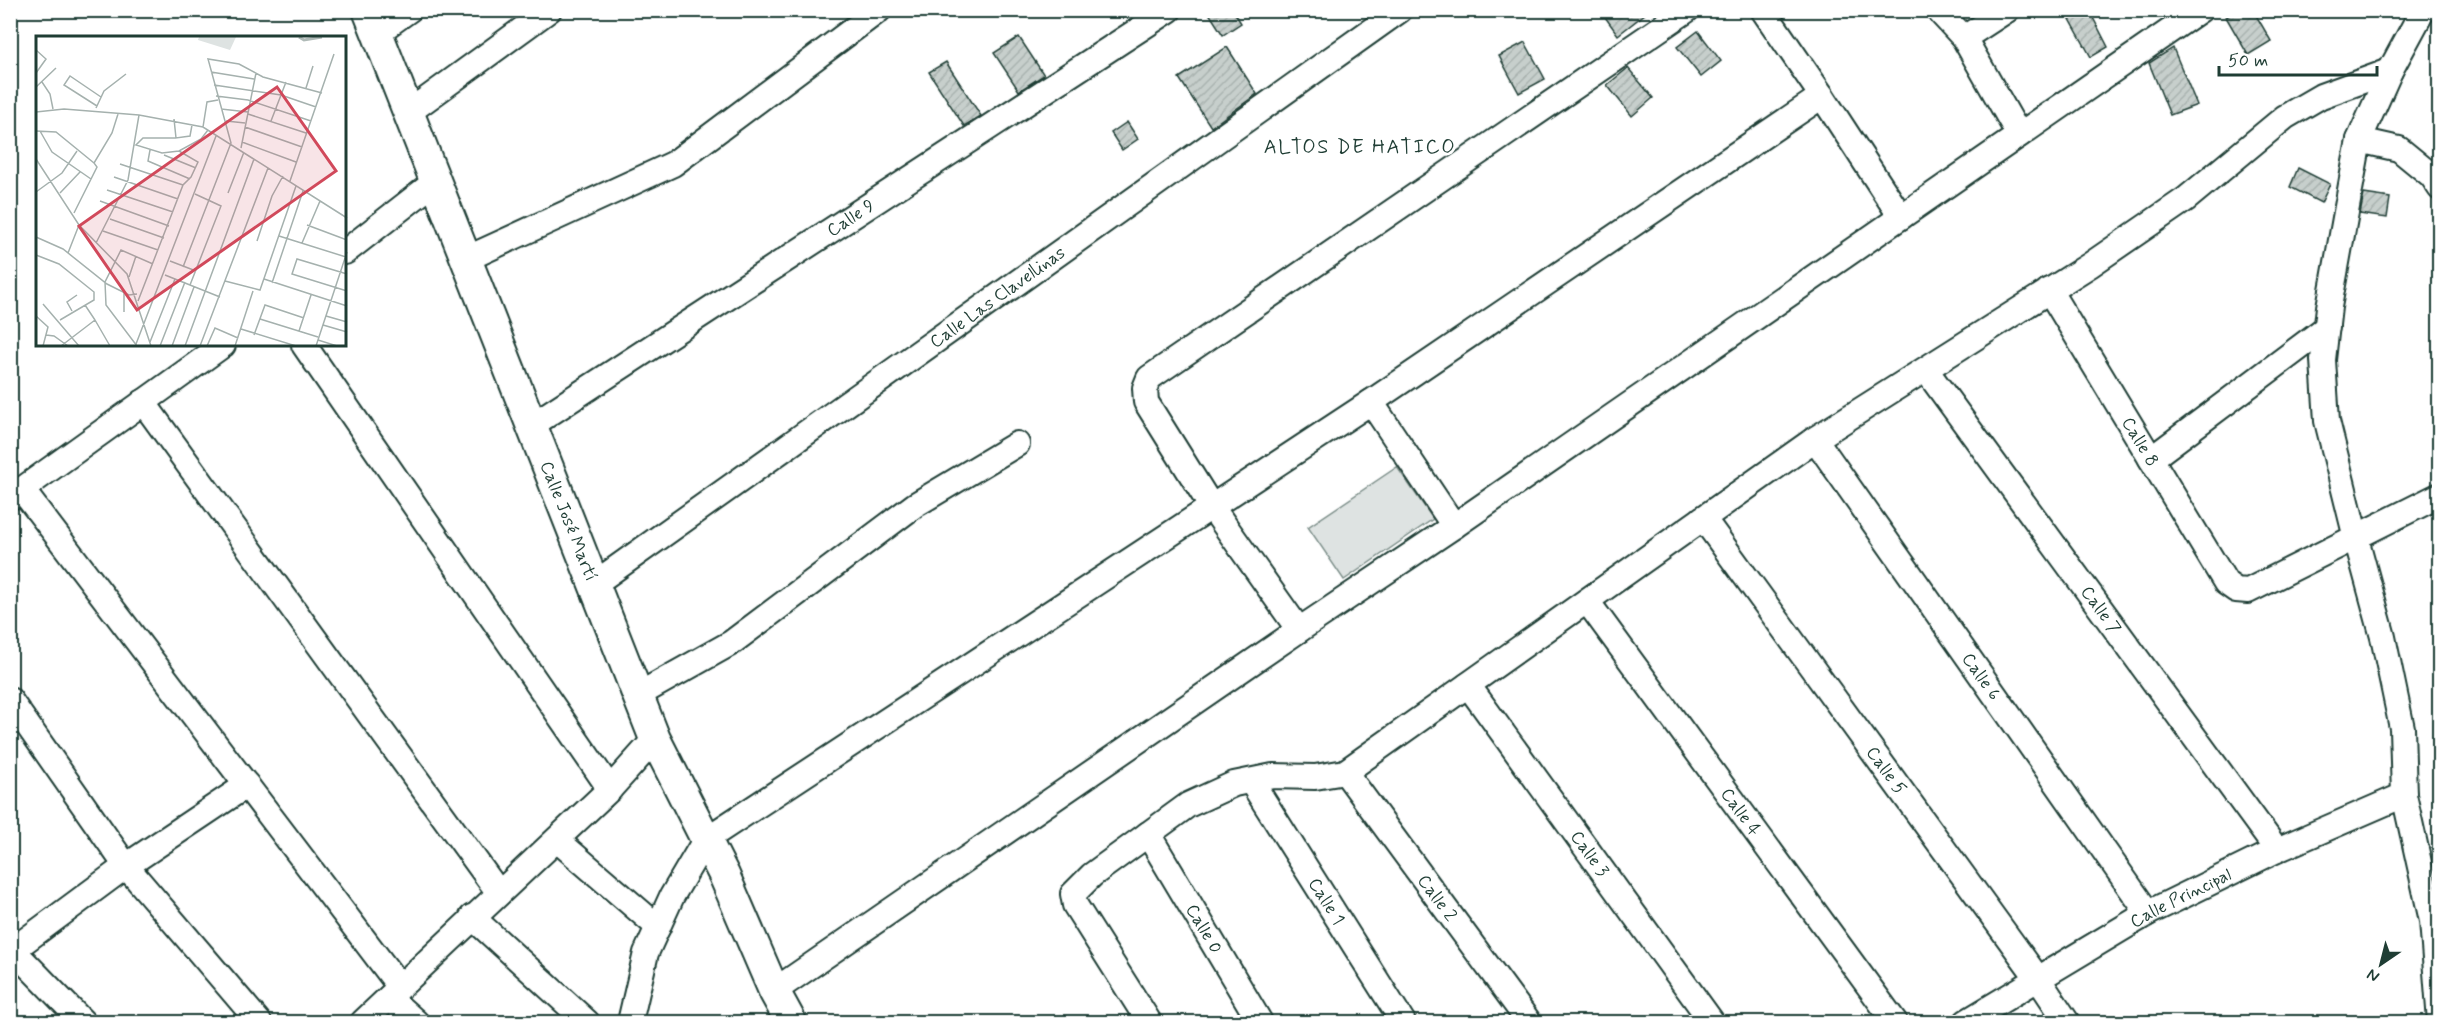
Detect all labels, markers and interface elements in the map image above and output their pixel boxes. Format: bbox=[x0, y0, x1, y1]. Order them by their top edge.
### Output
inset map bbox=[36, 36, 346, 346]
scale bar bbox=[2219, 39, 2376, 77]
text: 50 m bbox=[2228, 49, 2268, 73]
district label: ALTOS DE HATICO bbox=[1264, 134, 1456, 161]
street label: Calle 9 bbox=[822, 194, 880, 243]
street label: Calle Las Clavellinas bbox=[925, 241, 1070, 354]
street label: Calle 8 bbox=[2115, 413, 2164, 471]
street label: Calle José Martí bbox=[534, 458, 603, 585]
street label: Calle 7 bbox=[2075, 581, 2126, 639]
street label: Calle 6 bbox=[1956, 648, 2006, 705]
street label: Calle 5 bbox=[1860, 742, 1912, 800]
street label: Calle 4 bbox=[1715, 783, 1766, 841]
street label: Calle 3 bbox=[1564, 826, 1614, 882]
street label: Calle Principal bbox=[2126, 863, 2236, 934]
street label: Calle 2 bbox=[1411, 870, 1462, 927]
street label: Calle 1 bbox=[1302, 873, 1350, 930]
street label: Calle 0 bbox=[1179, 900, 1227, 958]
north arrow bbox=[2351, 934, 2411, 994]
text: N bbox=[2363, 963, 2384, 987]

